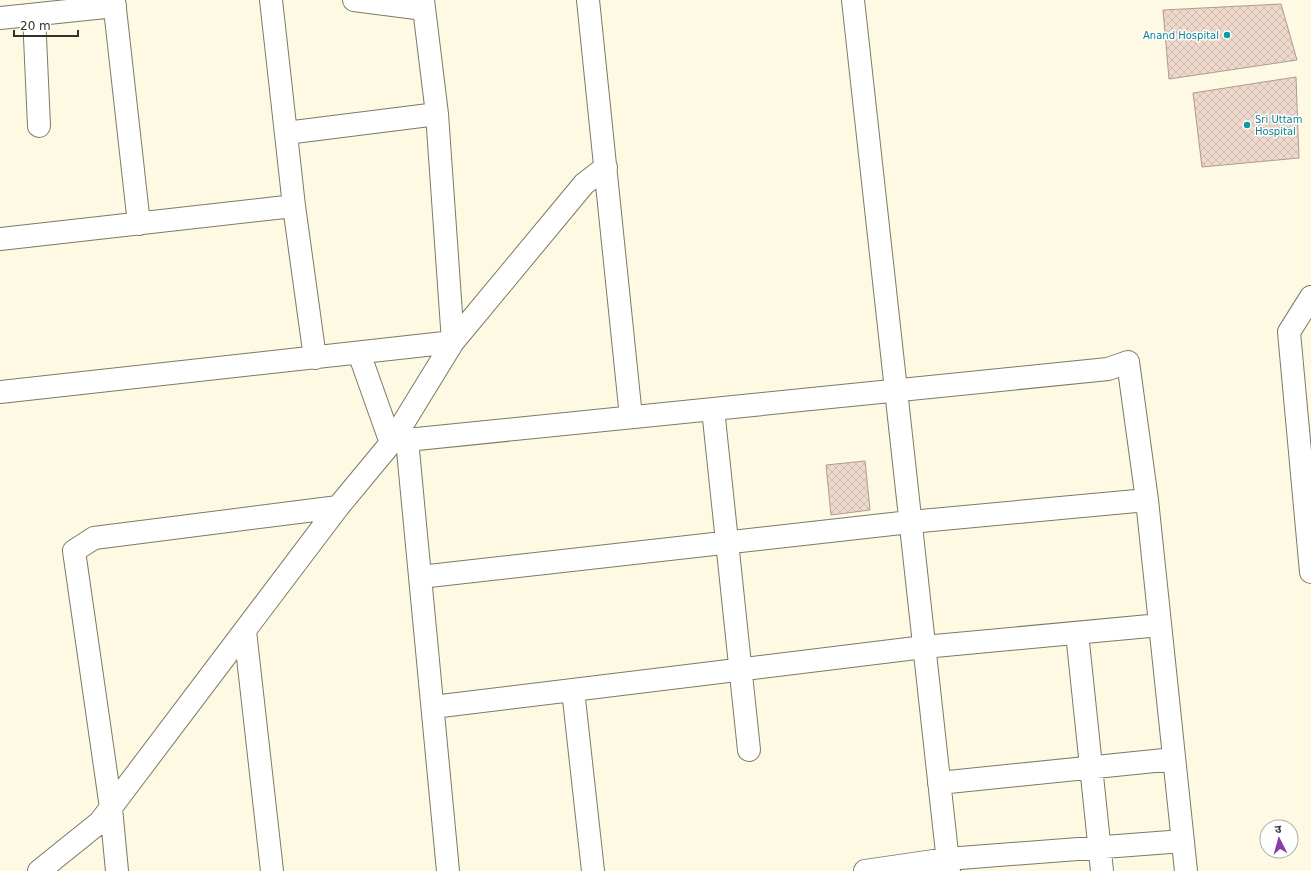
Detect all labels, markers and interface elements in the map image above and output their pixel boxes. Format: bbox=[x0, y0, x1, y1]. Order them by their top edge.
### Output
scale bar bbox=[14, 12, 78, 38]
text: 20 m bbox=[20, 19, 51, 33]
place label: Anand Hospital bbox=[1143, 30, 1219, 41]
marker: Anand Hospital bbox=[1222, 30, 1232, 40]
place label: Sri Uttam Hospital bbox=[1255, 114, 1302, 137]
marker: Sri Uttam Hospital bbox=[1242, 120, 1252, 130]
north arrow bbox=[1259, 819, 1299, 859]
text: उ bbox=[1274, 823, 1282, 836]

